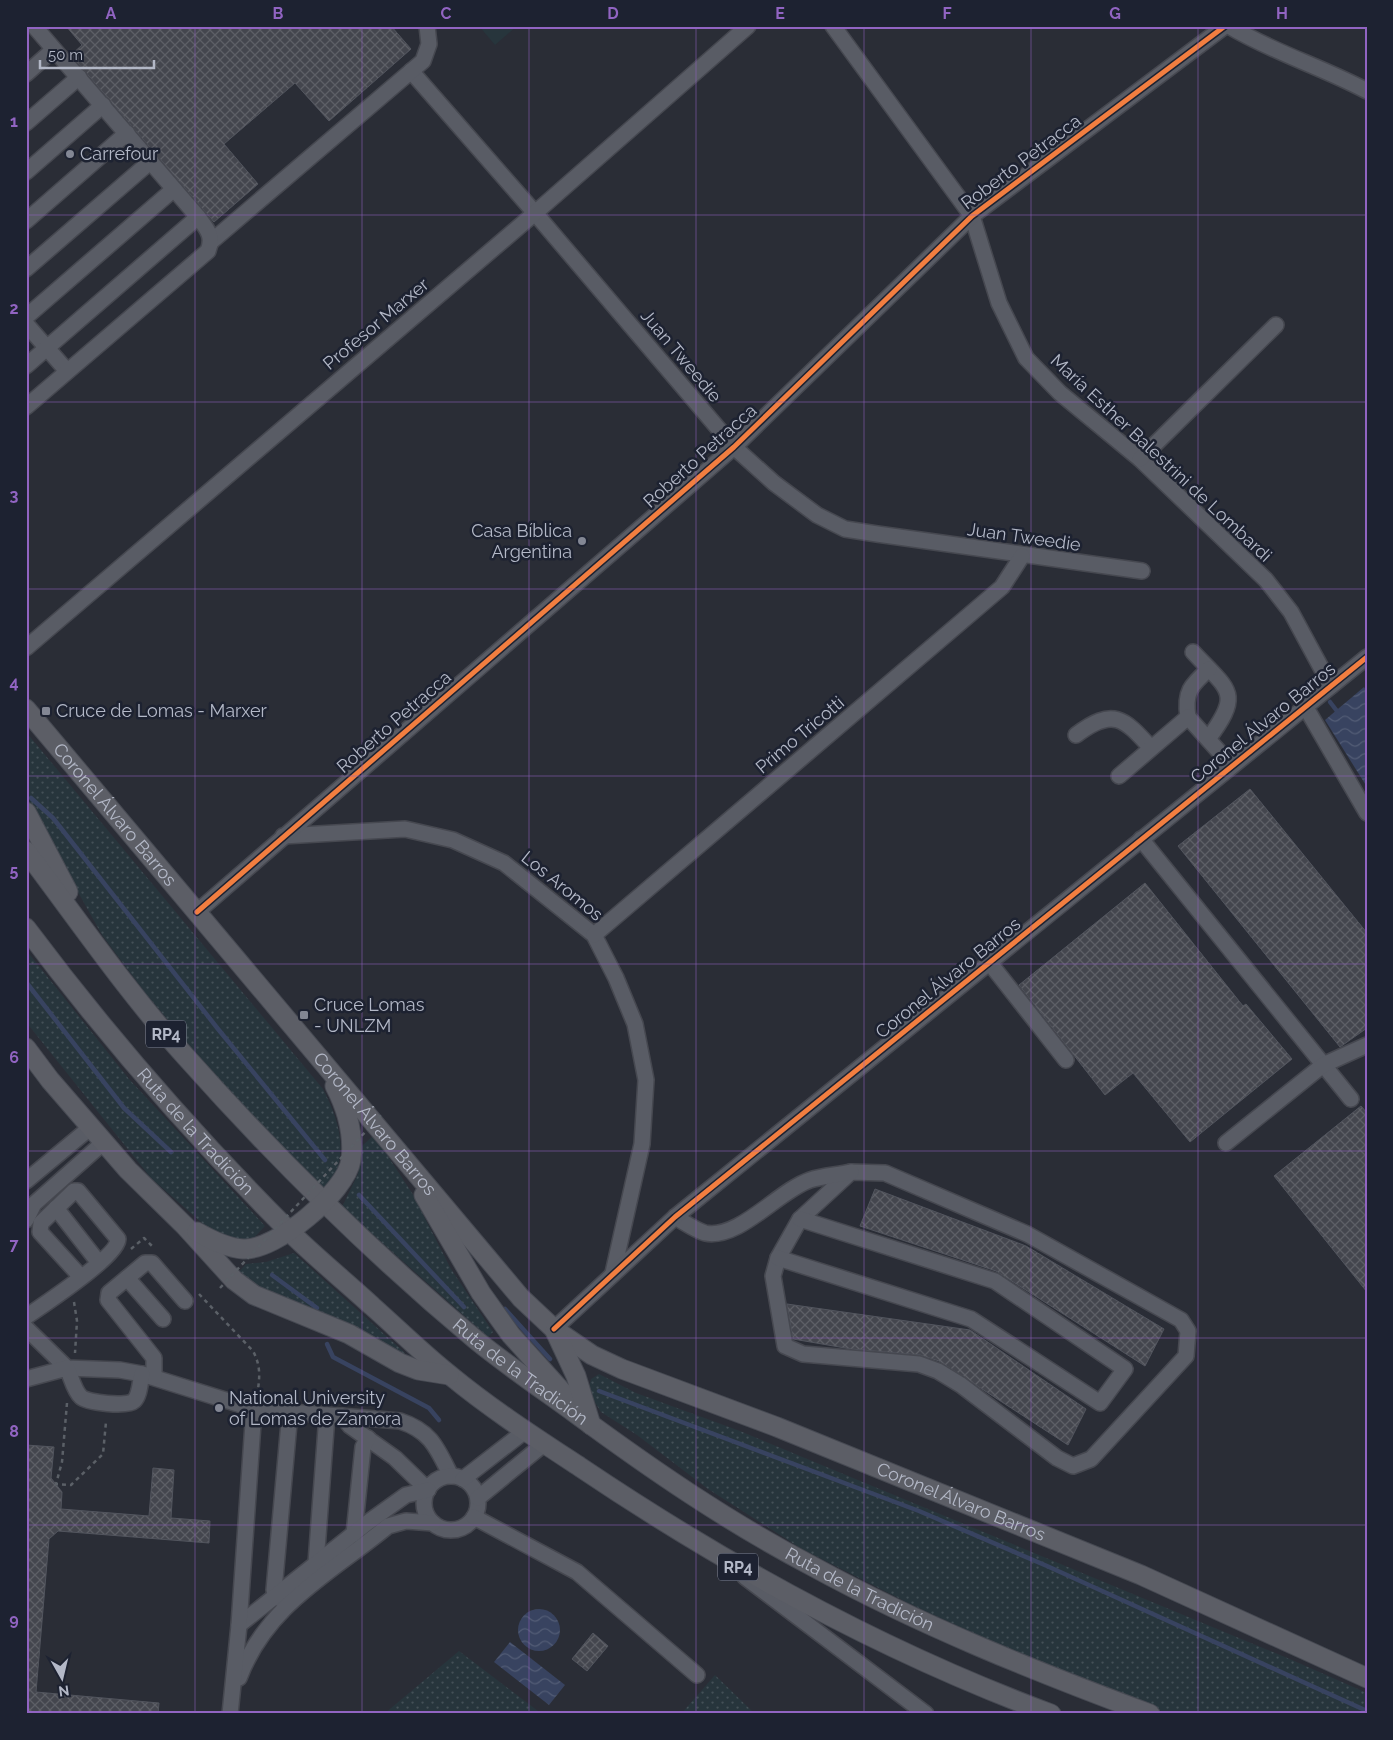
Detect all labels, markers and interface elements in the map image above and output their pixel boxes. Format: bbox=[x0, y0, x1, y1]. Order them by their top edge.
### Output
text: A bbox=[106, 4, 117, 23]
text: B bbox=[273, 4, 284, 23]
text: C bbox=[441, 4, 452, 23]
text: D bbox=[607, 4, 619, 23]
text: E bbox=[775, 4, 785, 23]
text: F bbox=[942, 4, 952, 23]
text: G bbox=[1109, 4, 1121, 23]
text: H bbox=[1276, 4, 1288, 23]
scale bar bbox=[40, 38, 154, 70]
text: 50 m bbox=[48, 46, 83, 64]
street label: Roberto Petracca bbox=[957, 110, 1085, 213]
text: 1 bbox=[10, 112, 18, 131]
place label: Carrefour bbox=[80, 143, 159, 164]
marker: Carrefour bbox=[64, 148, 76, 160]
street label: Profesor Marxer bbox=[319, 273, 433, 374]
text: 2 bbox=[9, 299, 19, 318]
street label: Juan Tweedie bbox=[637, 305, 726, 407]
street label: María Esther Balestrini de Lombardi bbox=[1046, 349, 1276, 566]
street label: Roberto Petracca bbox=[639, 400, 760, 512]
text: 3 bbox=[10, 486, 19, 505]
street label: Juan Tweedie bbox=[966, 518, 1083, 555]
place label: Casa Bíblica Argentina bbox=[471, 520, 572, 562]
marker: Casa Bíblica Argentina bbox=[576, 535, 588, 547]
street label: Coronel Álvaro Barros bbox=[1185, 657, 1339, 787]
street label: Roberto Petracca bbox=[332, 666, 455, 777]
text: 4 bbox=[9, 673, 19, 692]
street label: Primo Tricotti bbox=[751, 692, 848, 778]
place label: Cruce de Lomas - Marxer bbox=[56, 700, 268, 721]
marker: Cruce de Lomas - Marxer bbox=[40, 705, 52, 717]
street label: Coronel Álvaro Barros bbox=[49, 739, 181, 890]
street label: Los Aromos bbox=[517, 846, 607, 925]
text: 5 bbox=[10, 861, 19, 880]
street label: Coronel Álvaro Barros bbox=[870, 912, 1024, 1042]
place label: Cruce Lomas - UNLZM bbox=[314, 994, 425, 1036]
marker: Cruce Lomas - UNLZM bbox=[298, 1009, 310, 1021]
road number: RP4 bbox=[146, 1021, 186, 1048]
text: 6 bbox=[9, 1048, 19, 1067]
street label: Coronel Álvaro Barros bbox=[309, 1048, 441, 1200]
street label: Ruta de la Tradición bbox=[133, 1064, 259, 1199]
text: 7 bbox=[10, 1235, 19, 1254]
street label: Ruta de la Tradición bbox=[449, 1314, 592, 1429]
place label: National University of Lomas de Zamora bbox=[229, 1387, 401, 1429]
marker: National University of Lomas de Zamora bbox=[213, 1402, 225, 1414]
text: 8 bbox=[9, 1422, 19, 1441]
street label: Coronel Álvaro Barros bbox=[874, 1458, 1049, 1545]
street label: Ruta de la Tradición bbox=[782, 1543, 937, 1635]
road number: RP4 bbox=[718, 1554, 758, 1580]
text: 9 bbox=[9, 1610, 19, 1629]
north arrow bbox=[38, 1652, 88, 1702]
text: N bbox=[57, 1682, 70, 1700]

